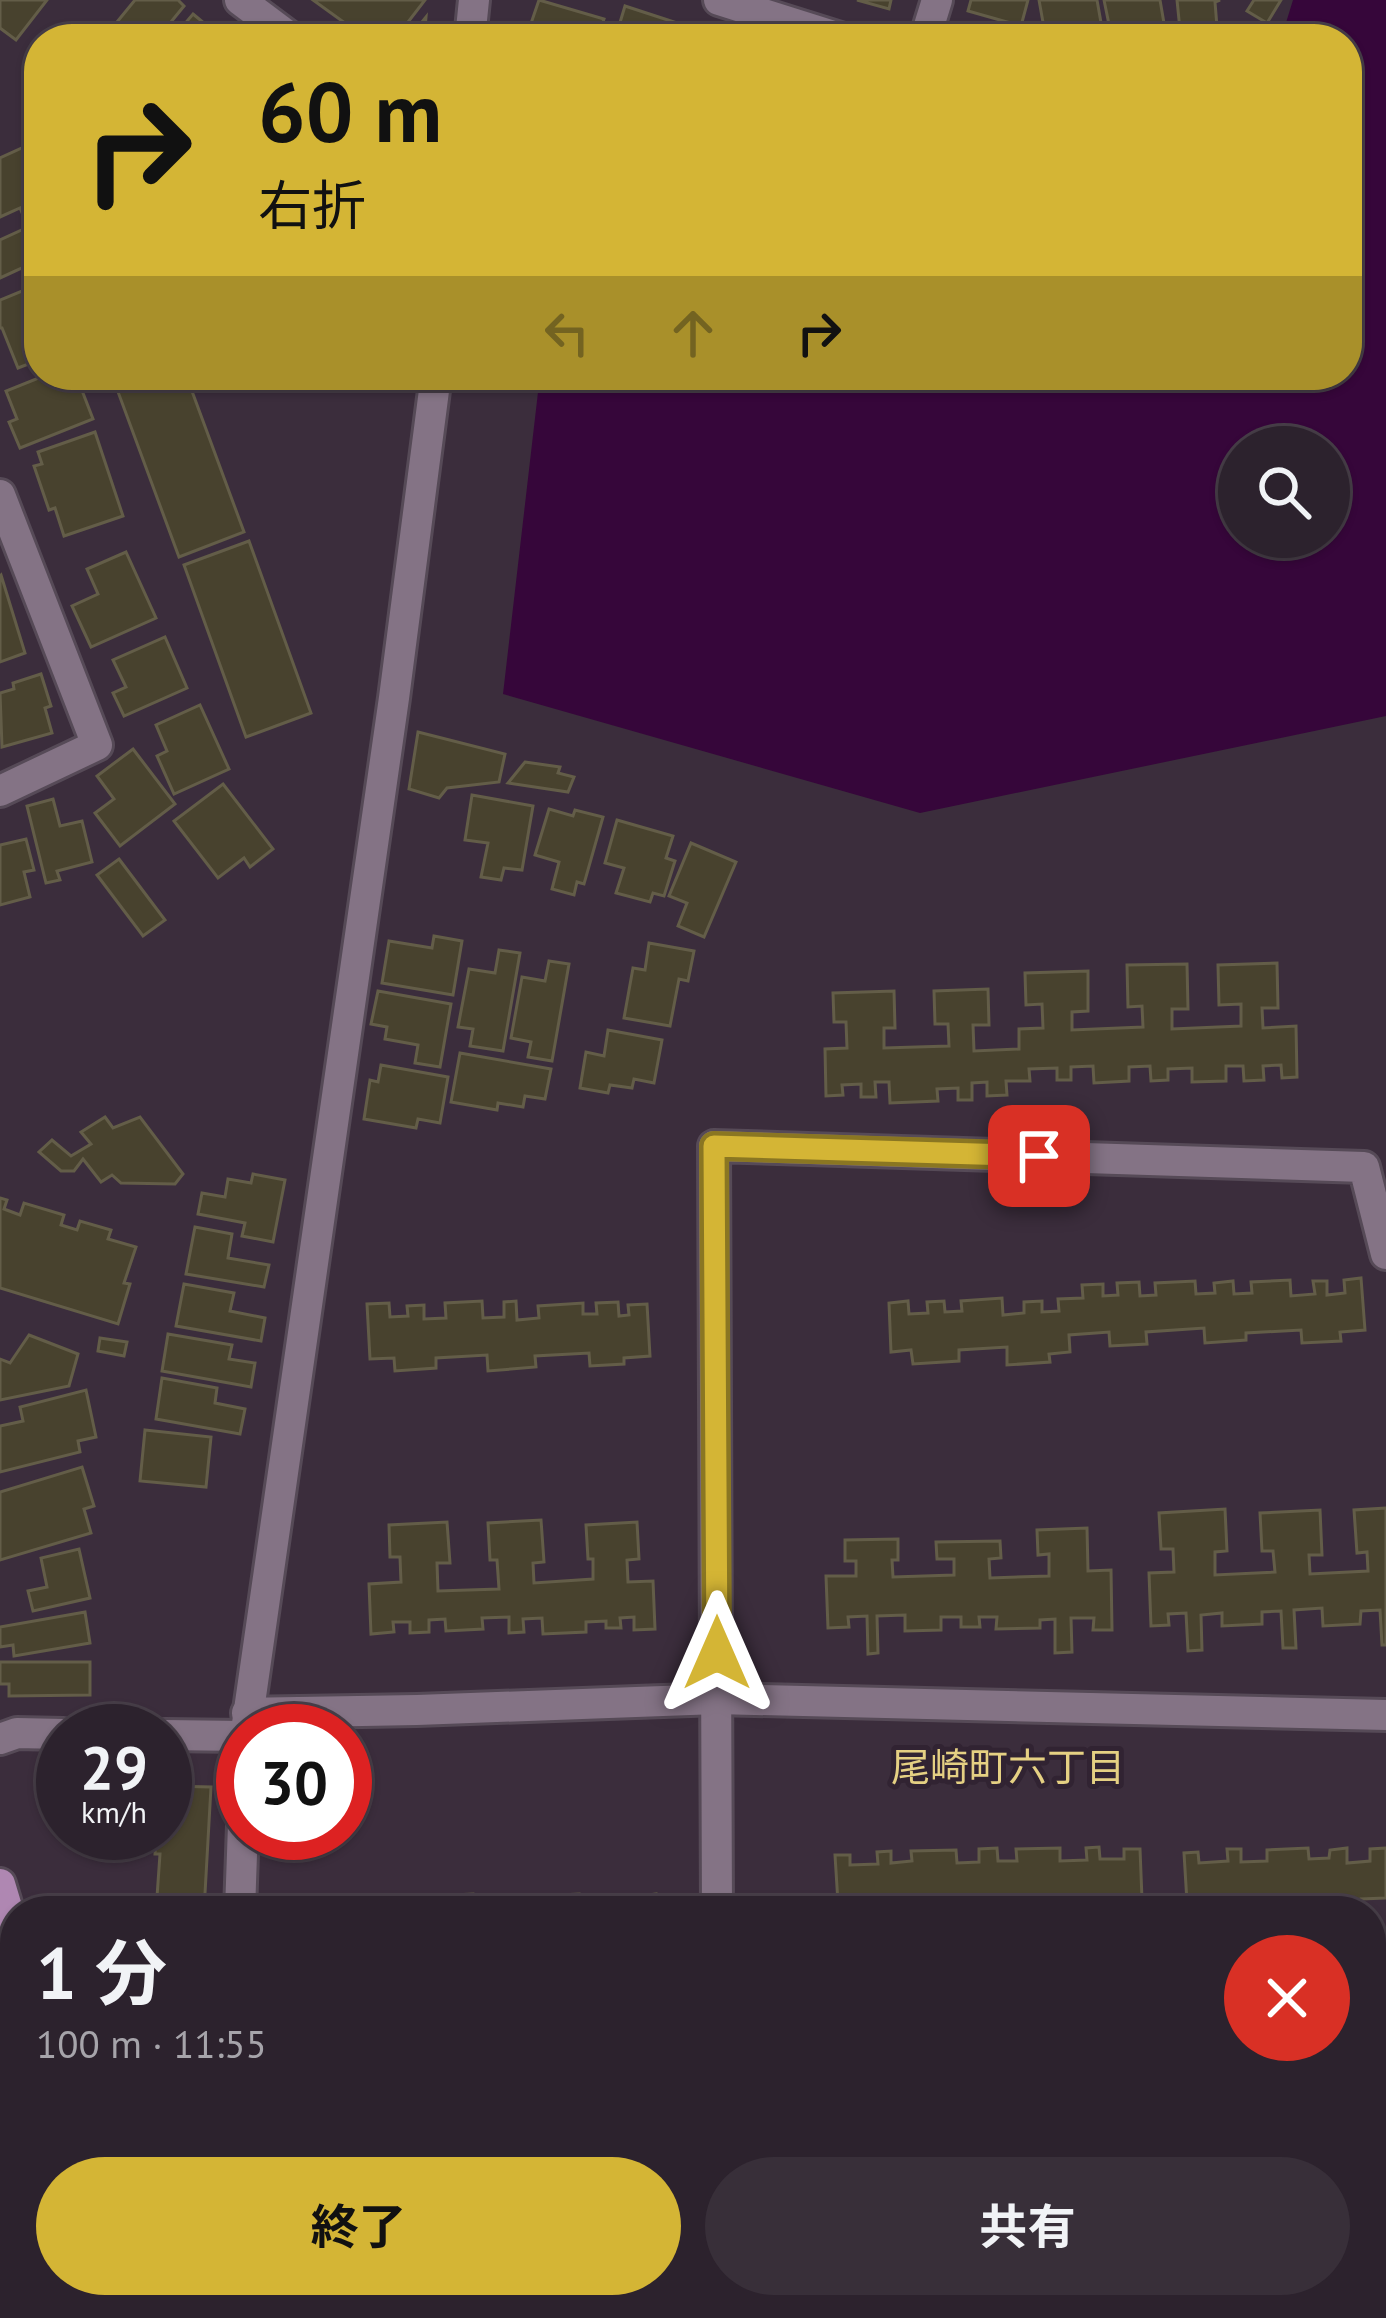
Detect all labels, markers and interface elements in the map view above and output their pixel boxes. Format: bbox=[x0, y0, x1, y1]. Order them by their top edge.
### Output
text: 60 m bbox=[258, 56, 442, 165]
icon: right bbox=[60, 72, 216, 228]
text: 右折 bbox=[258, 170, 366, 240]
icon: left bbox=[534, 300, 600, 366]
icon: ahead bbox=[660, 300, 726, 366]
icon: right bbox=[786, 300, 852, 366]
map controls bbox=[1218, 426, 1350, 558]
button: search bbox=[1218, 426, 1350, 558]
pin bbox=[988, 1105, 1090, 1207]
icon: arrive bbox=[1006, 1123, 1072, 1189]
position arrow bbox=[654, 1590, 780, 1716]
speed limit sign: 30 bbox=[216, 1704, 372, 1860]
text: 29 bbox=[80, 1728, 148, 1806]
district label: 尾崎町六丁目 bbox=[891, 1741, 1125, 1792]
text: km/h bbox=[81, 1792, 147, 1831]
text: 1 分 bbox=[36, 1926, 167, 2019]
button: close bbox=[1224, 1935, 1350, 2061]
text: 100 m · 11:55 bbox=[36, 2018, 267, 2069]
button: 終了 bbox=[36, 2157, 681, 2295]
button: 共有 bbox=[705, 2157, 1350, 2295]

